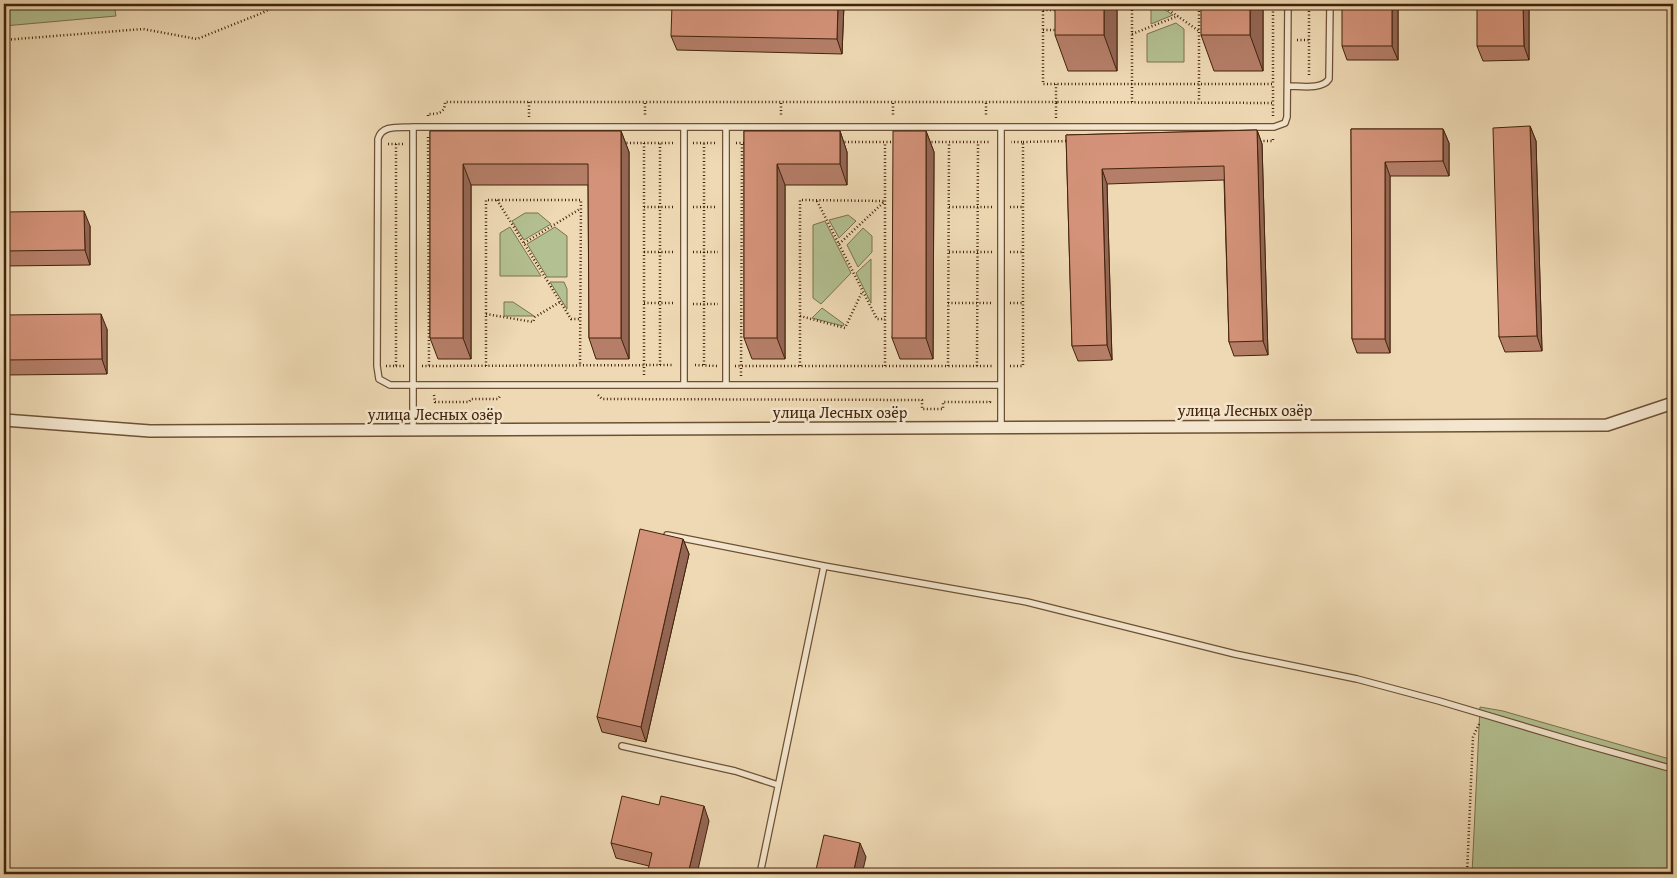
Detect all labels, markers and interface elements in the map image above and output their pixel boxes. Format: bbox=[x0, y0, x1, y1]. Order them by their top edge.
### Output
street label: улица Лесных озёр bbox=[1177, 398, 1313, 422]
street label: улица Лесных озёр bbox=[772, 400, 908, 424]
street label: улица Лесных озёр bbox=[367, 402, 503, 426]

